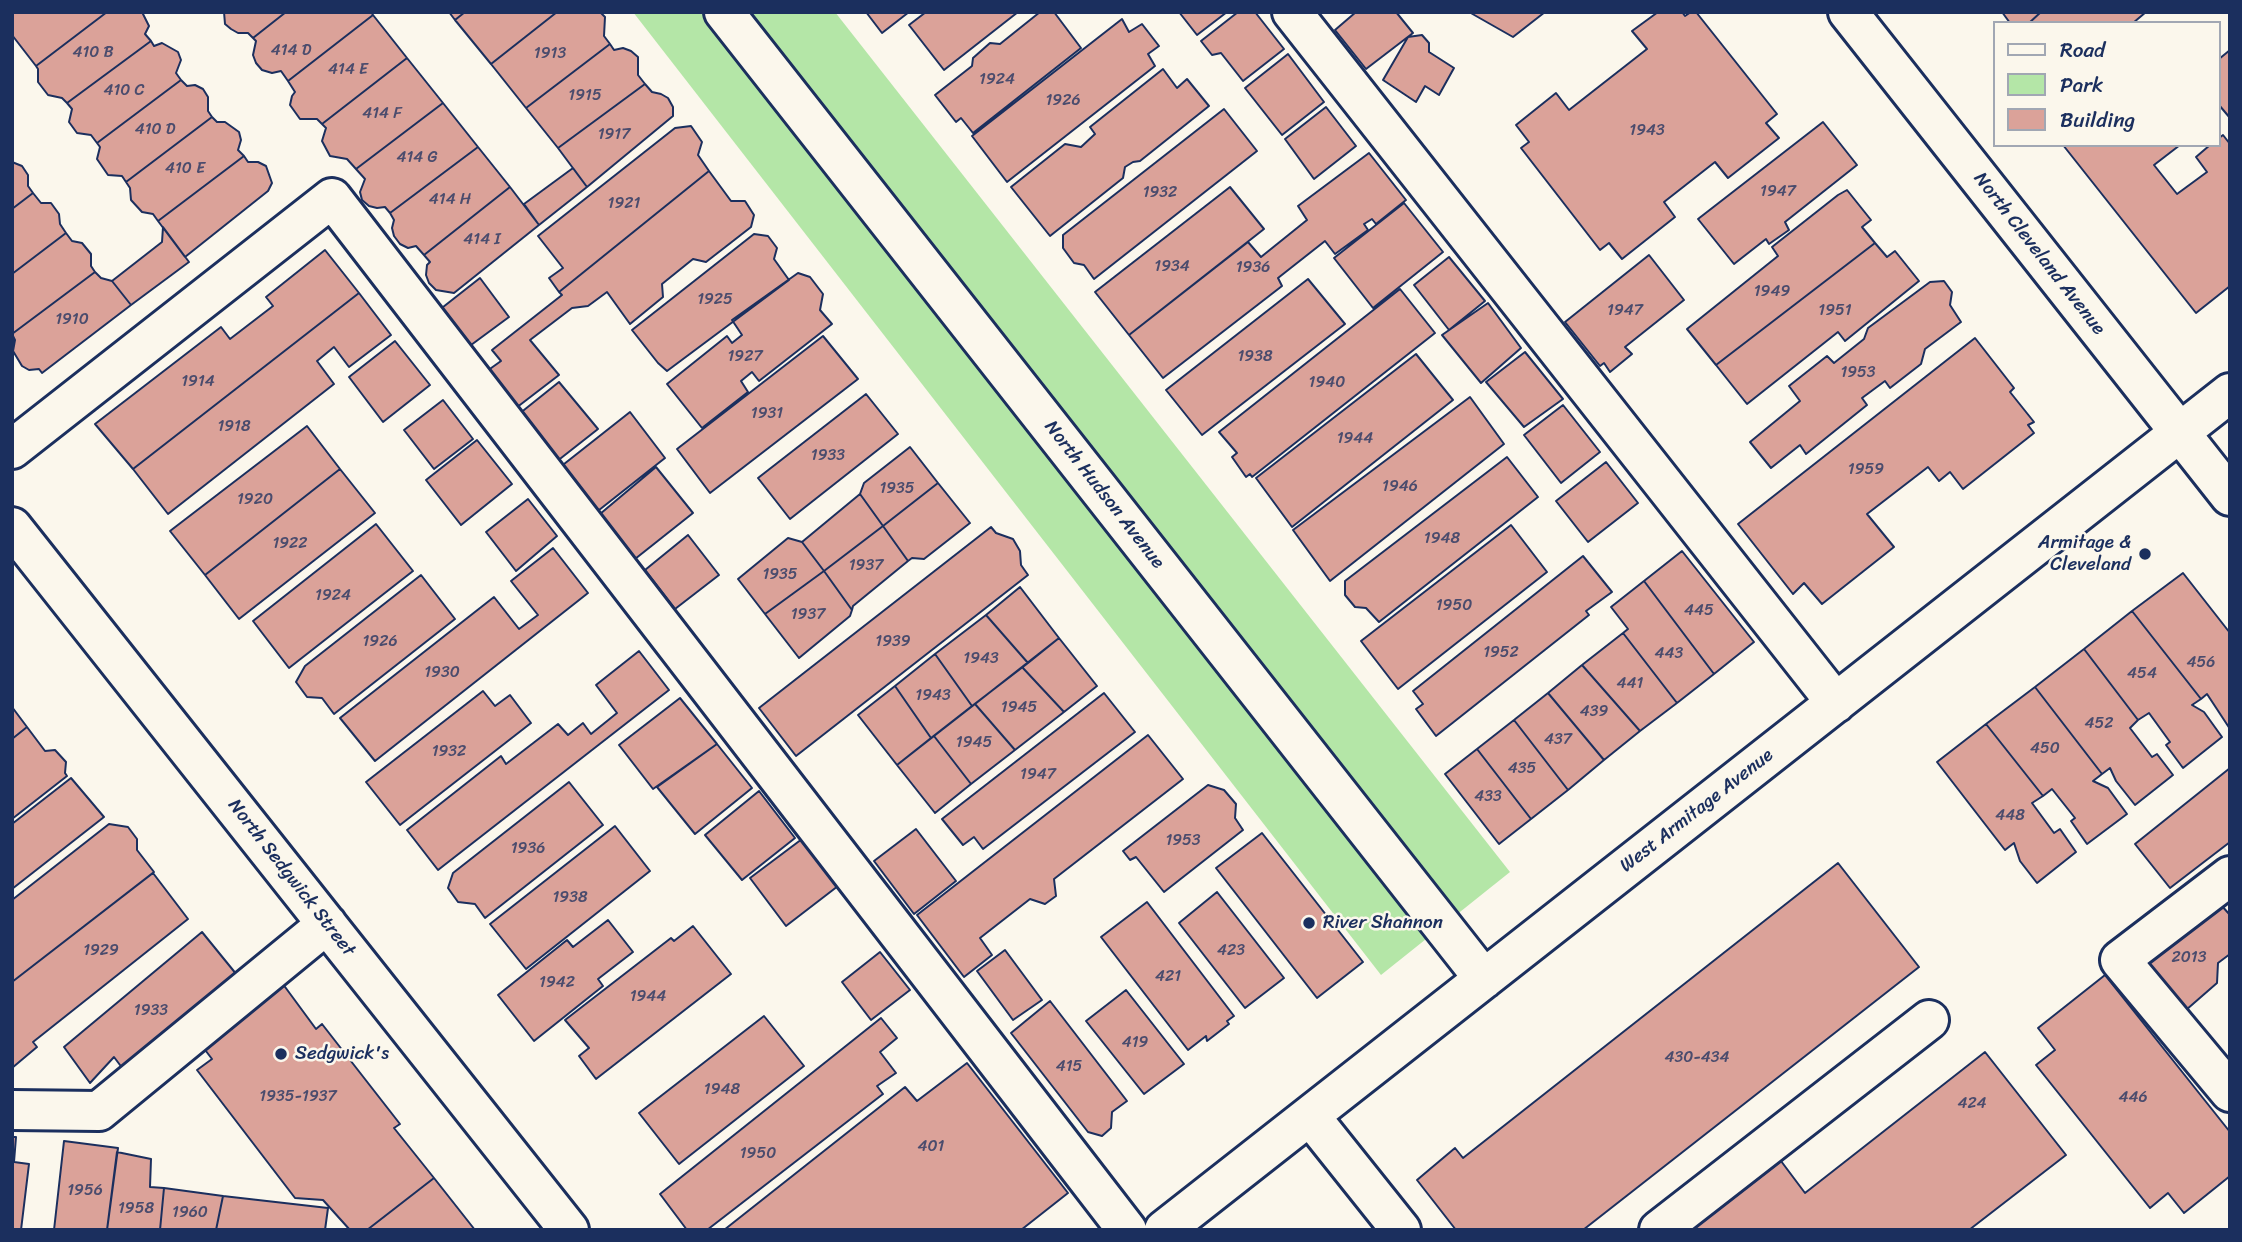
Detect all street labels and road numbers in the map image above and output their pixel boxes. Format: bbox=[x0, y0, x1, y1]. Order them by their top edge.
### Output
street label: North Cleveland Avenue bbox=[1968, 168, 2110, 340]
street label: North Hudson Avenue bbox=[1039, 416, 1169, 574]
street label: West Armitage Avenue bbox=[1616, 744, 1778, 878]
street label: North Sedgwick Street bbox=[223, 795, 359, 961]

